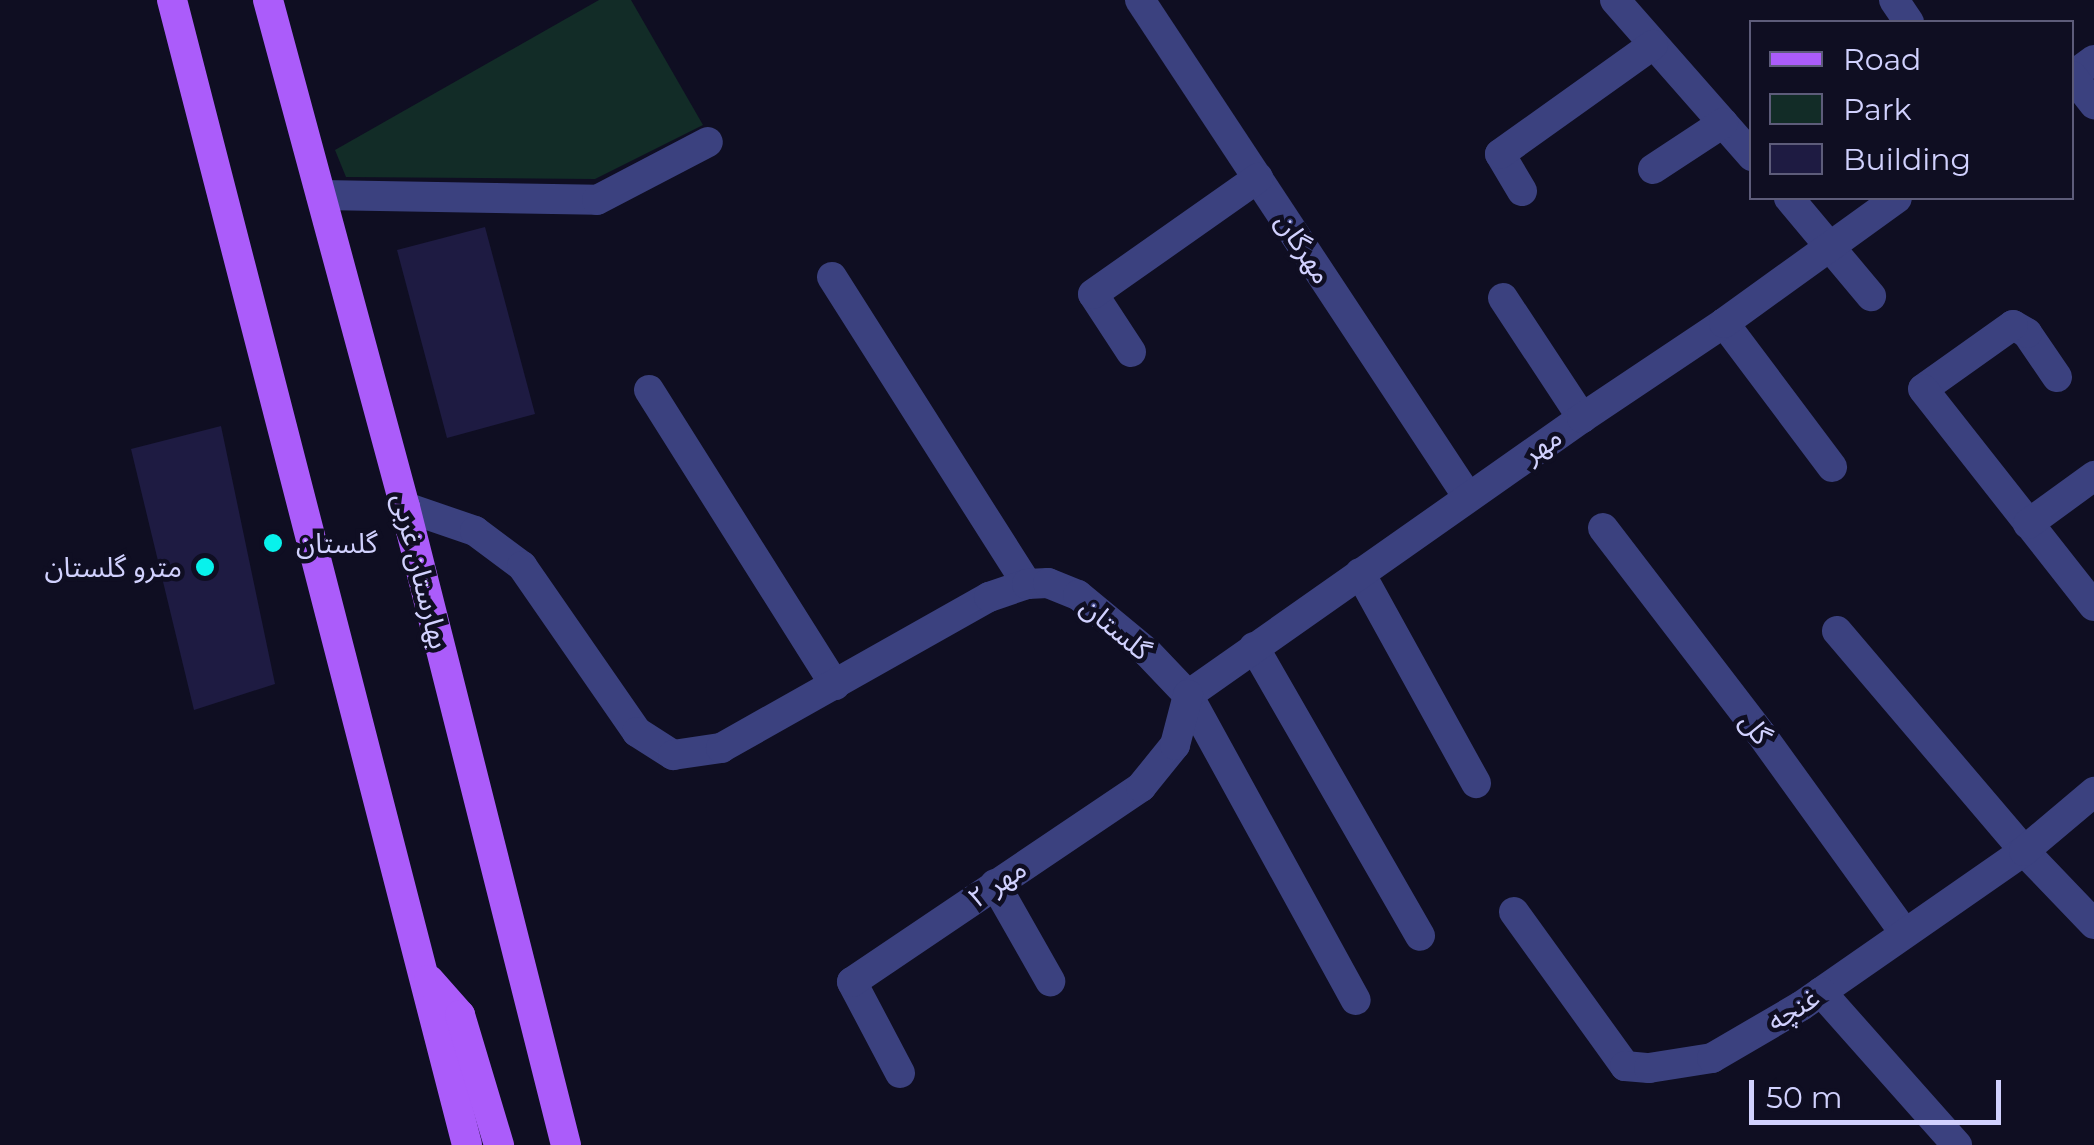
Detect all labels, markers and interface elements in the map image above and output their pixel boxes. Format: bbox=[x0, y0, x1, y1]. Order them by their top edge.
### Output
legend bbox=[1749, 20, 2074, 200]
text: Road bbox=[1843, 41, 1921, 78]
text: Park bbox=[1843, 91, 1912, 128]
text: Building bbox=[1843, 141, 1971, 178]
street label: مهرگان bbox=[1269, 206, 1339, 290]
street label: مهر bbox=[1516, 420, 1568, 470]
street label: بهارستان غربی bbox=[385, 490, 457, 652]
place label: گلستان bbox=[296, 526, 378, 560]
marker: گلستان bbox=[260, 530, 286, 556]
place label: مترو گلستان bbox=[44, 550, 182, 584]
marker: مترو گلستان bbox=[192, 554, 218, 580]
street label: گلستان bbox=[1074, 589, 1158, 667]
street label: گل bbox=[1733, 705, 1779, 751]
street label: مهر ۲ bbox=[961, 851, 1033, 915]
street label: غنچه bbox=[1761, 980, 1825, 1038]
scale bar bbox=[1754, 1060, 2006, 1122]
text: 50 m bbox=[1766, 1079, 1843, 1116]

